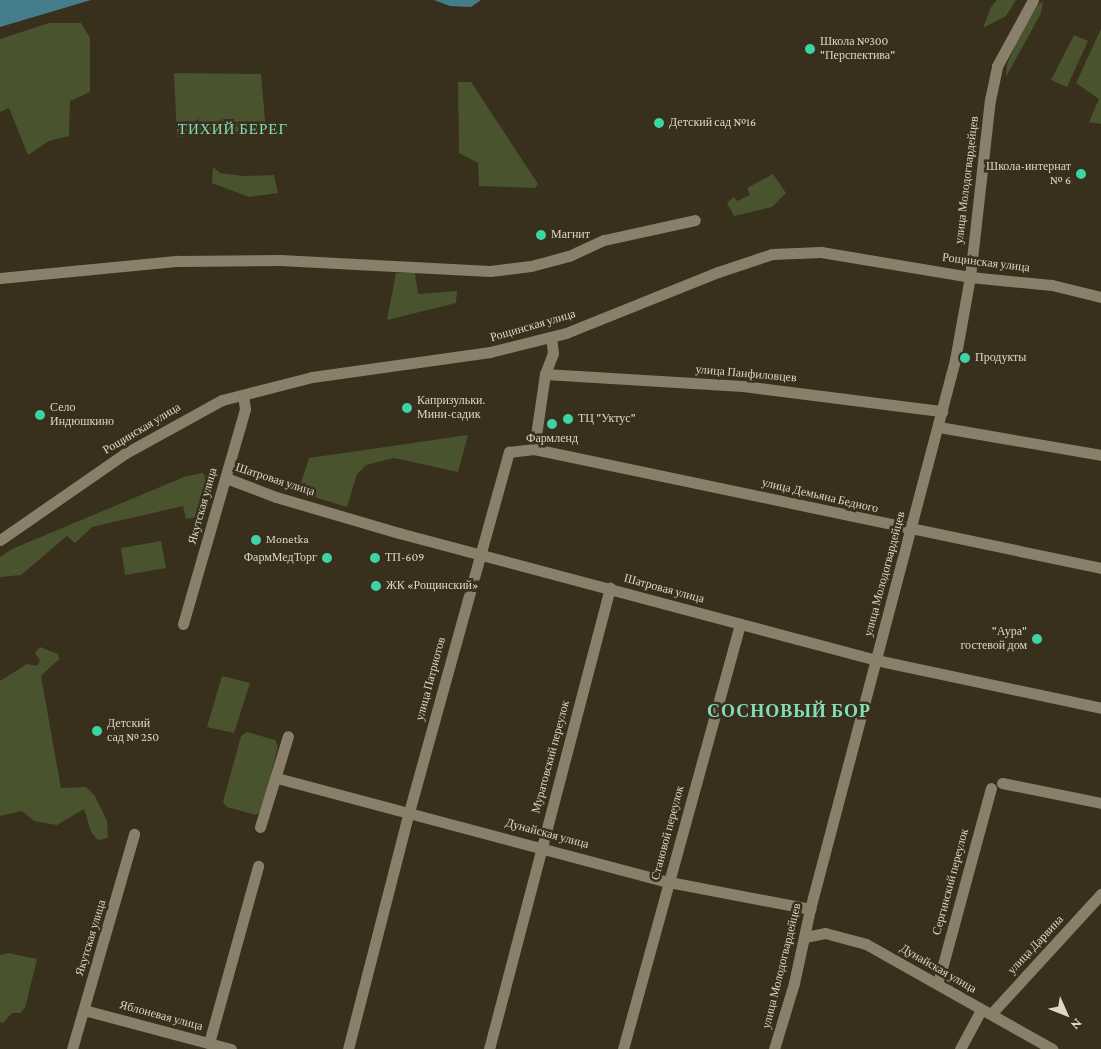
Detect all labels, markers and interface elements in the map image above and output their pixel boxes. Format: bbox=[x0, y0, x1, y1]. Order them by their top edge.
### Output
place label: Школа №300 "Перспектива" bbox=[820, 35, 895, 63]
marker: Школа №300 "Перспектива" bbox=[804, 43, 816, 55]
street label: улица Молодогвардейцев bbox=[952, 115, 982, 245]
place label: Детский сад №16 bbox=[669, 116, 756, 130]
marker: Детский сад №16 bbox=[653, 117, 665, 129]
district label: ТИХИЙ БЕРЕГ bbox=[176, 121, 290, 139]
place label: Школа-интернат № 6 bbox=[986, 160, 1071, 188]
marker: Школа-интернат № 6 bbox=[1075, 168, 1087, 180]
place label: Магнит bbox=[551, 228, 590, 242]
marker: Магнит bbox=[535, 229, 547, 241]
street label: Рощинская улица bbox=[941, 250, 1031, 276]
street label: Рощинская улица bbox=[489, 307, 577, 345]
place label: Продукты bbox=[975, 351, 1026, 365]
marker: Продукты bbox=[959, 352, 971, 364]
street label: улица Панфиловцев bbox=[695, 362, 797, 386]
place label: Капризульки. Мини-садик bbox=[417, 394, 485, 422]
street label: Рощинская улица bbox=[101, 400, 183, 458]
place label: Село Индюшкино bbox=[50, 401, 114, 429]
marker: Капризульки. Мини-садик bbox=[401, 402, 413, 414]
marker: Село Индюшкино bbox=[34, 409, 46, 421]
place label: ТЦ "Уктус" bbox=[578, 412, 636, 426]
marker: ТЦ "Уктус" bbox=[562, 413, 574, 425]
marker: Фармленд bbox=[546, 418, 558, 430]
place label: Фармленд bbox=[526, 432, 578, 446]
street label: Шатровая улица bbox=[233, 460, 317, 500]
street label: Якутская улица bbox=[185, 466, 221, 546]
street label: улица Демьяна Бедного bbox=[760, 476, 880, 516]
street label: улица Молодогвардейцев bbox=[861, 510, 909, 638]
place label: Monetka bbox=[266, 533, 309, 547]
marker: Monetka bbox=[250, 534, 262, 546]
place label: ФармМедТорг bbox=[244, 551, 317, 565]
place label: ТП-609 bbox=[385, 551, 424, 565]
marker: ФармМедТорг bbox=[321, 552, 333, 564]
marker: ТП-609 bbox=[369, 552, 381, 564]
street label: Шатровая улица bbox=[622, 571, 706, 607]
place label: ЖК «Рощинский» bbox=[386, 579, 479, 593]
marker: ЖК «Рощинский» bbox=[370, 580, 382, 592]
place label: "Аура" гостевой дом bbox=[960, 625, 1027, 653]
marker: "Аура" гостевой дом bbox=[1031, 633, 1043, 645]
street label: улица Патриотов bbox=[413, 636, 449, 722]
street label: Муратовский переулок bbox=[529, 699, 573, 815]
district label: СОСНОВЫЙ БОР bbox=[705, 700, 873, 722]
place label: Детский сад № 250 bbox=[107, 717, 159, 745]
marker: Детский сад № 250 bbox=[91, 725, 103, 737]
street label: Становой переулок bbox=[648, 784, 688, 882]
street label: Дунайская улица bbox=[504, 816, 590, 852]
street label: Сергинский переулок bbox=[930, 827, 972, 937]
street label: Якутская улица bbox=[73, 898, 109, 978]
street label: улица Молодогвардейцев bbox=[759, 902, 805, 1030]
street label: улица Дарвина bbox=[1005, 913, 1067, 977]
street label: Дунайская улица bbox=[897, 941, 979, 997]
north arrow bbox=[1041, 989, 1091, 1039]
street label: Яблоневая улица bbox=[118, 998, 204, 1034]
text: N bbox=[1068, 1015, 1086, 1033]

